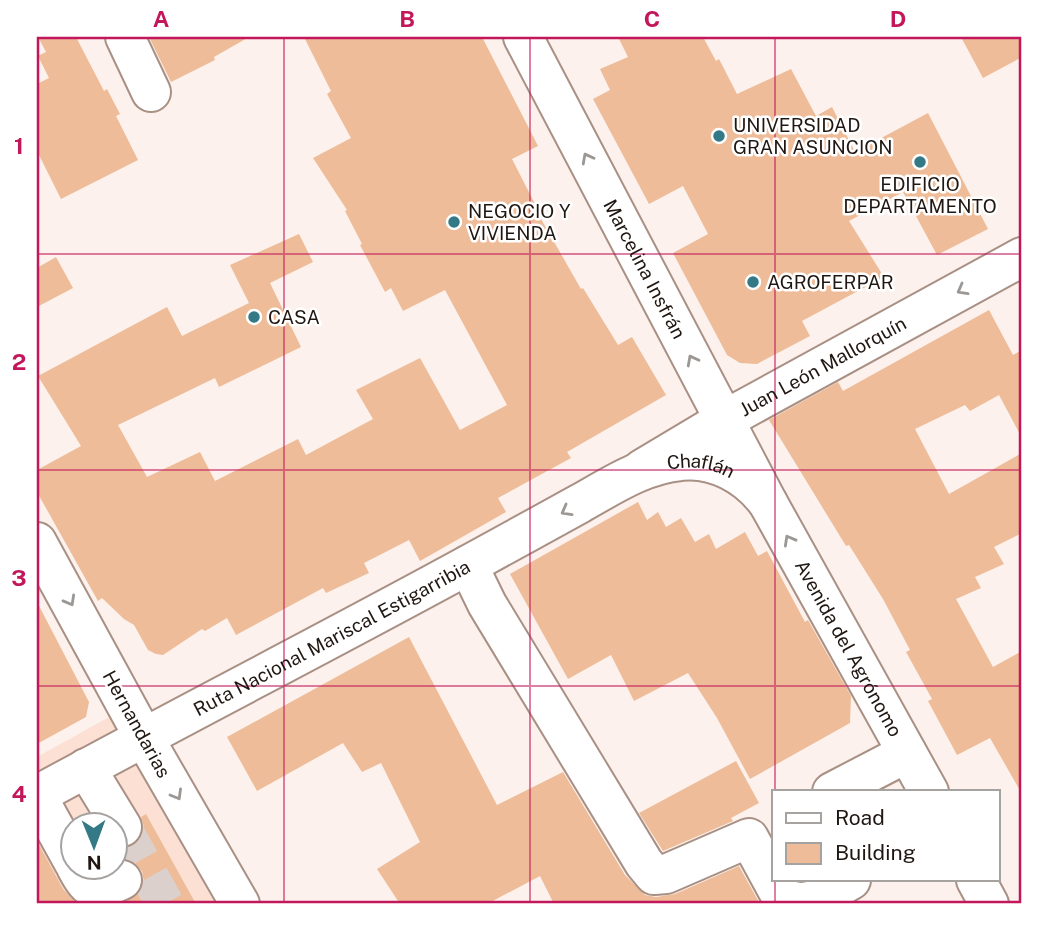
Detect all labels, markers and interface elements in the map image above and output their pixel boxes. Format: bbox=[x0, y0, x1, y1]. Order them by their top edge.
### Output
text: A bbox=[153, 5, 170, 32]
text: B bbox=[399, 5, 415, 32]
text: C bbox=[644, 5, 660, 32]
text: D bbox=[890, 5, 906, 32]
place label: UNIVERSIDAD GRAN ASUNCION bbox=[733, 114, 893, 158]
marker: UNIVERSIDAD GRAN ASUNCION bbox=[711, 128, 727, 144]
text: 1 bbox=[14, 132, 24, 159]
one-way arrow bbox=[581, 153, 595, 166]
marker: EDIFICIO DEPARTAMENTO bbox=[912, 154, 928, 170]
place label: EDIFICIO DEPARTAMENTO bbox=[843, 173, 997, 217]
street label: Marcelina Insfrán bbox=[599, 196, 691, 342]
place label: NEGOCIO Y VIVIENDA bbox=[468, 200, 571, 244]
marker: NEGOCIO Y VIVIENDA bbox=[446, 214, 462, 230]
place label: AGROFERPAR bbox=[767, 271, 894, 293]
marker: AGROFERPAR bbox=[745, 274, 761, 290]
one-way arrow bbox=[957, 282, 970, 295]
place label: CASA bbox=[268, 306, 320, 328]
marker: CASA bbox=[246, 309, 262, 325]
street label: Juan León Mallorquín bbox=[736, 312, 910, 420]
text: 2 bbox=[12, 348, 26, 375]
one-way arrow bbox=[687, 355, 701, 367]
street label: Chaflán bbox=[665, 449, 738, 482]
one-way arrow bbox=[560, 503, 573, 516]
one-way arrow bbox=[784, 534, 797, 547]
street label: Ruta Nacional Mariscal Estigarribia bbox=[190, 555, 474, 720]
street label: Avenida del Agrónomo bbox=[791, 556, 907, 740]
text: 3 bbox=[11, 564, 27, 591]
one-way arrow bbox=[61, 594, 75, 607]
street label: Hernandarias bbox=[99, 667, 175, 781]
text: 4 bbox=[11, 780, 27, 807]
one-way arrow bbox=[169, 788, 182, 800]
legend bbox=[772, 790, 1000, 881]
text: Road bbox=[835, 805, 885, 830]
north arrow bbox=[60, 811, 130, 881]
text: Building bbox=[835, 840, 916, 865]
text: N bbox=[87, 852, 102, 874]

